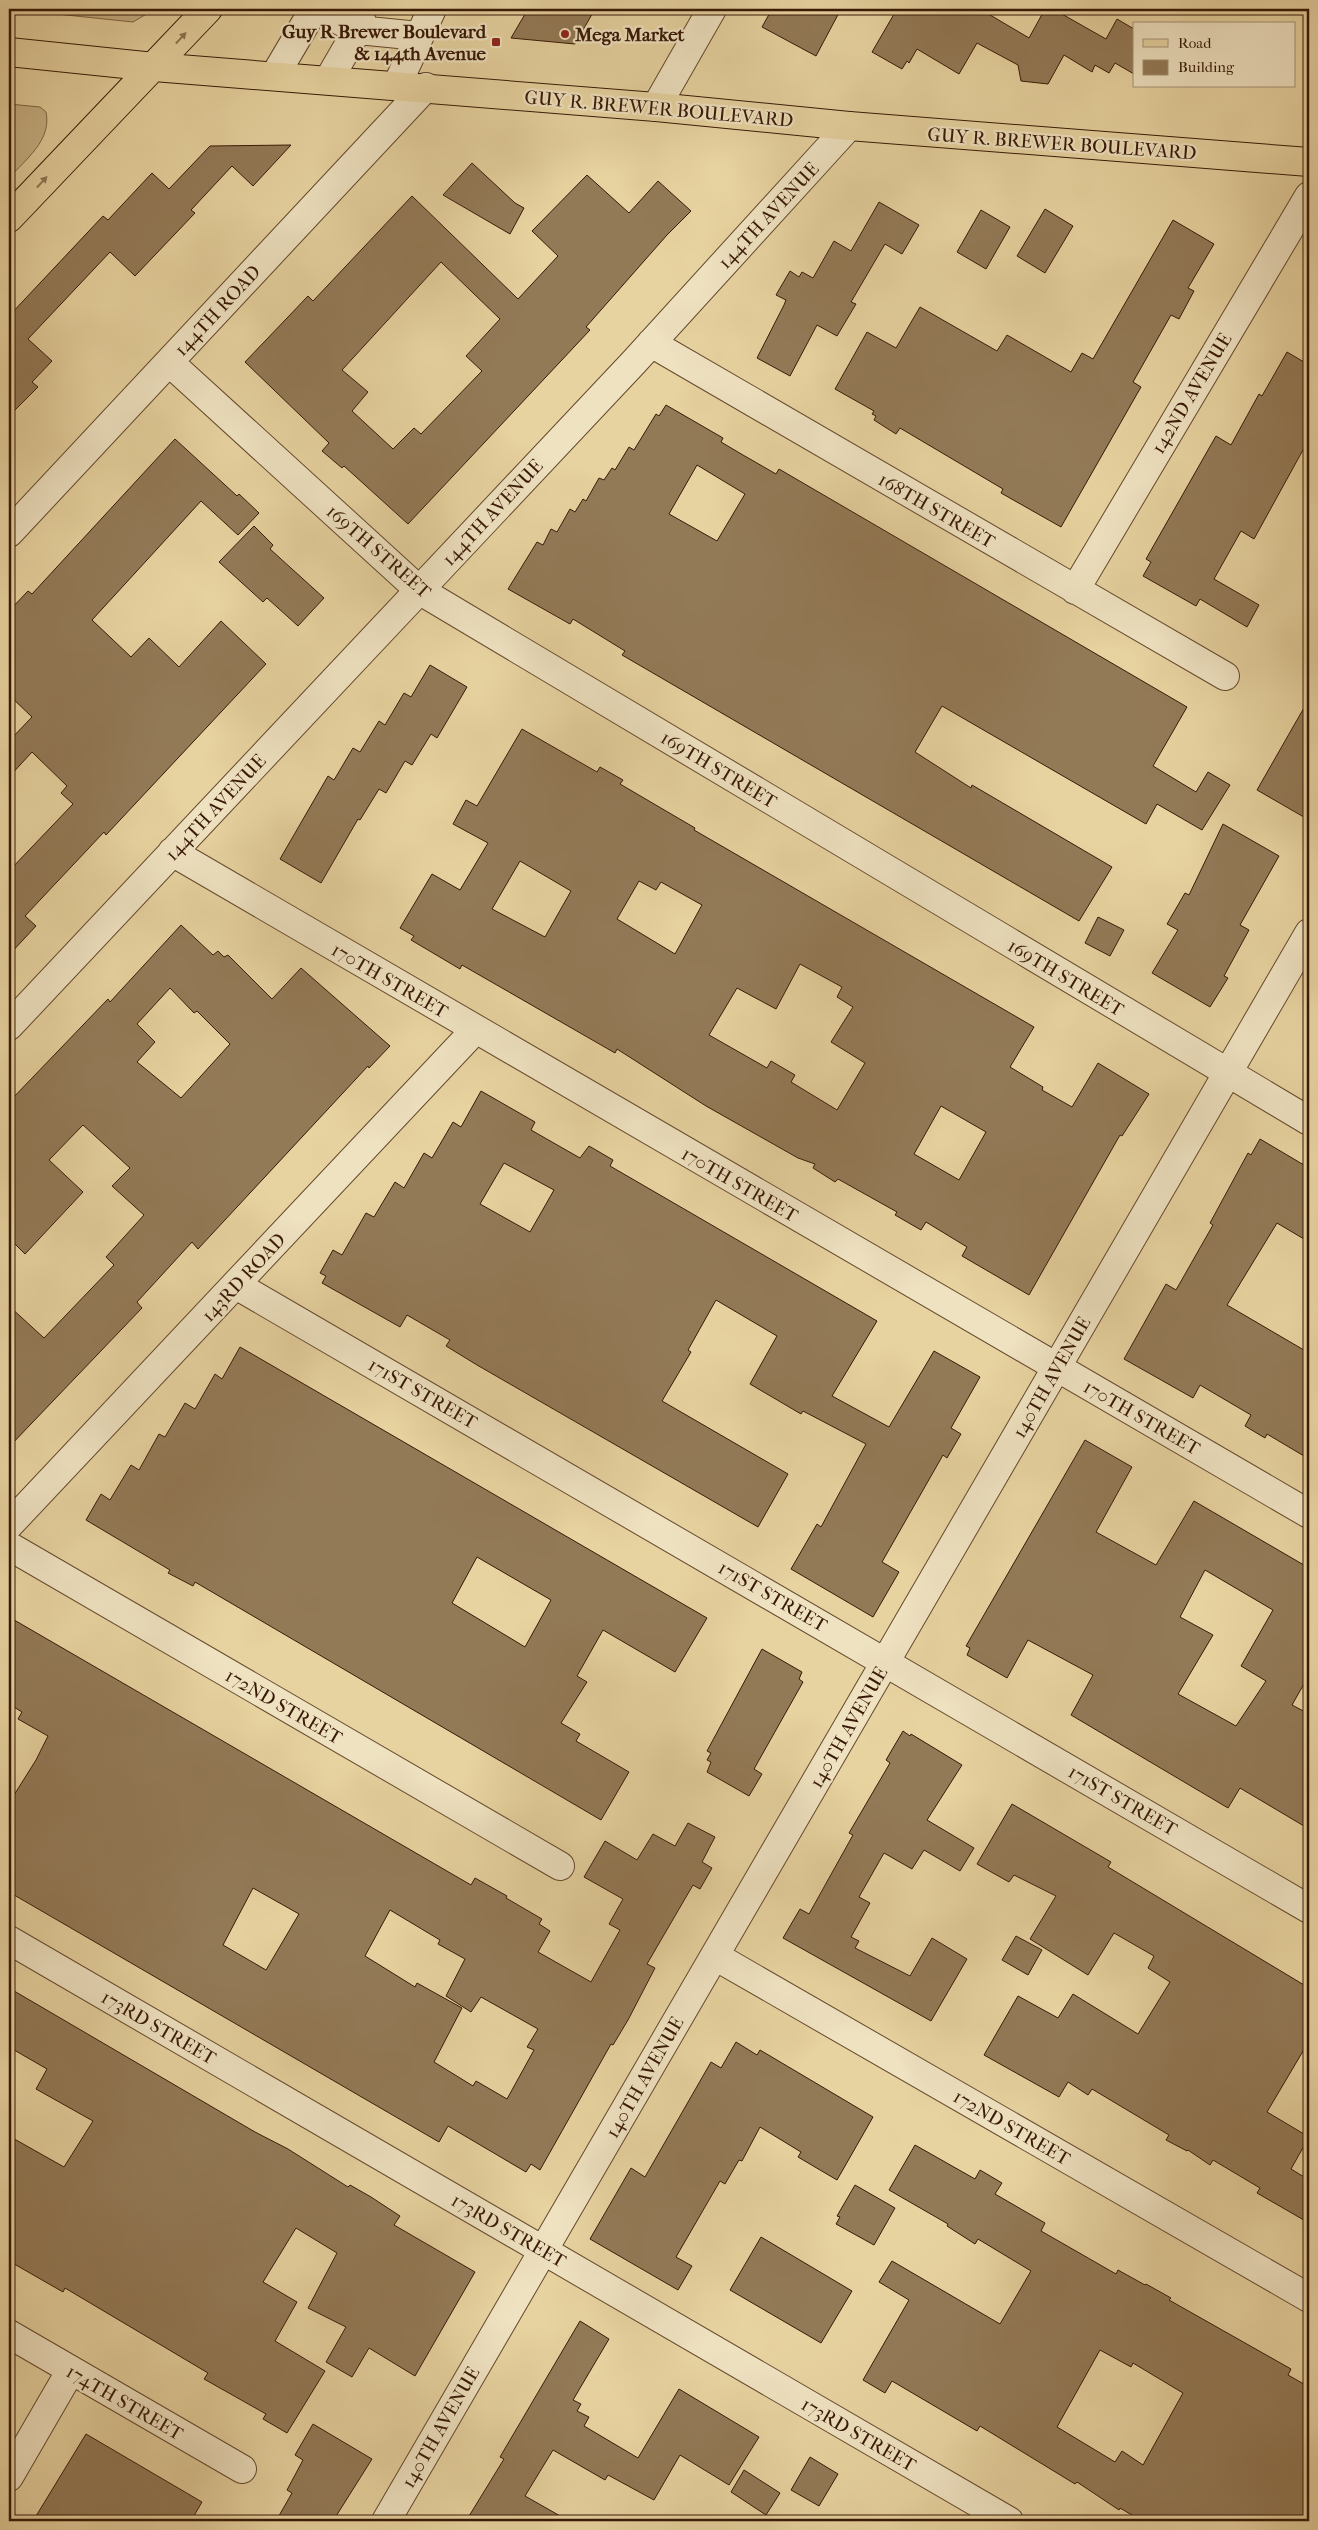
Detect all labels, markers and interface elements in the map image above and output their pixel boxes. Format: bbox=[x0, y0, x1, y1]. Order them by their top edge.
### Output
place label: Guy R Brewer Boulevard & 144th Avenue bbox=[282, 21, 487, 65]
legend bbox=[1133, 22, 1296, 88]
place label: Mega Market bbox=[574, 24, 685, 46]
marker: Mega Market bbox=[559, 28, 571, 40]
one-way arrow bbox=[175, 33, 187, 45]
text: Road bbox=[1178, 34, 1212, 52]
marker: Guy R Brewer Boulevard & 144th Avenue bbox=[490, 36, 502, 48]
text: Building bbox=[1178, 58, 1235, 76]
street label: GUY R. BREWER BOULEVARD bbox=[524, 86, 794, 132]
street label: GUY R. BREWER BOULEVARD bbox=[927, 124, 1197, 164]
street label: 144TH AVENUE bbox=[714, 158, 824, 273]
one-way arrow bbox=[36, 177, 48, 189]
street label: 144TH ROAD bbox=[170, 261, 265, 361]
street label: 142ND AVENUE bbox=[1147, 329, 1237, 458]
street label: 144TH AVENUE bbox=[438, 455, 548, 570]
street label: 168TH STREET bbox=[874, 469, 999, 553]
street label: 169TH STREET bbox=[322, 500, 435, 603]
street label: 169TH STREET bbox=[657, 727, 781, 813]
street label: 144TH AVENUE bbox=[161, 750, 271, 865]
street label: 169TH STREET bbox=[1004, 935, 1128, 1021]
street label: 170TH STREET bbox=[327, 939, 452, 1023]
street label: 170TH STREET bbox=[677, 1143, 802, 1227]
street label: 143RD ROAD bbox=[197, 1229, 290, 1326]
street label: 140TH AVENUE bbox=[1008, 1313, 1096, 1442]
street label: 171ST STREET bbox=[364, 1354, 481, 1434]
street label: 170TH STREET bbox=[1079, 1376, 1204, 1460]
street label: 171ST STREET bbox=[714, 1557, 831, 1637]
street label: 140TH AVENUE bbox=[805, 1663, 893, 1792]
street label: 172ND STREET bbox=[221, 1665, 346, 1749]
street label: 171ST STREET bbox=[1064, 1761, 1181, 1841]
street label: 173RD STREET bbox=[97, 1986, 220, 2070]
street label: 140TH AVENUE bbox=[601, 2013, 689, 2142]
street label: 172ND STREET bbox=[949, 2086, 1074, 2170]
street label: 173RD STREET bbox=[447, 2189, 570, 2273]
street label: 174TH STREET bbox=[62, 2361, 187, 2445]
street label: 140TH AVENUE bbox=[397, 2363, 485, 2492]
street label: 173RD STREET bbox=[797, 2393, 920, 2477]

